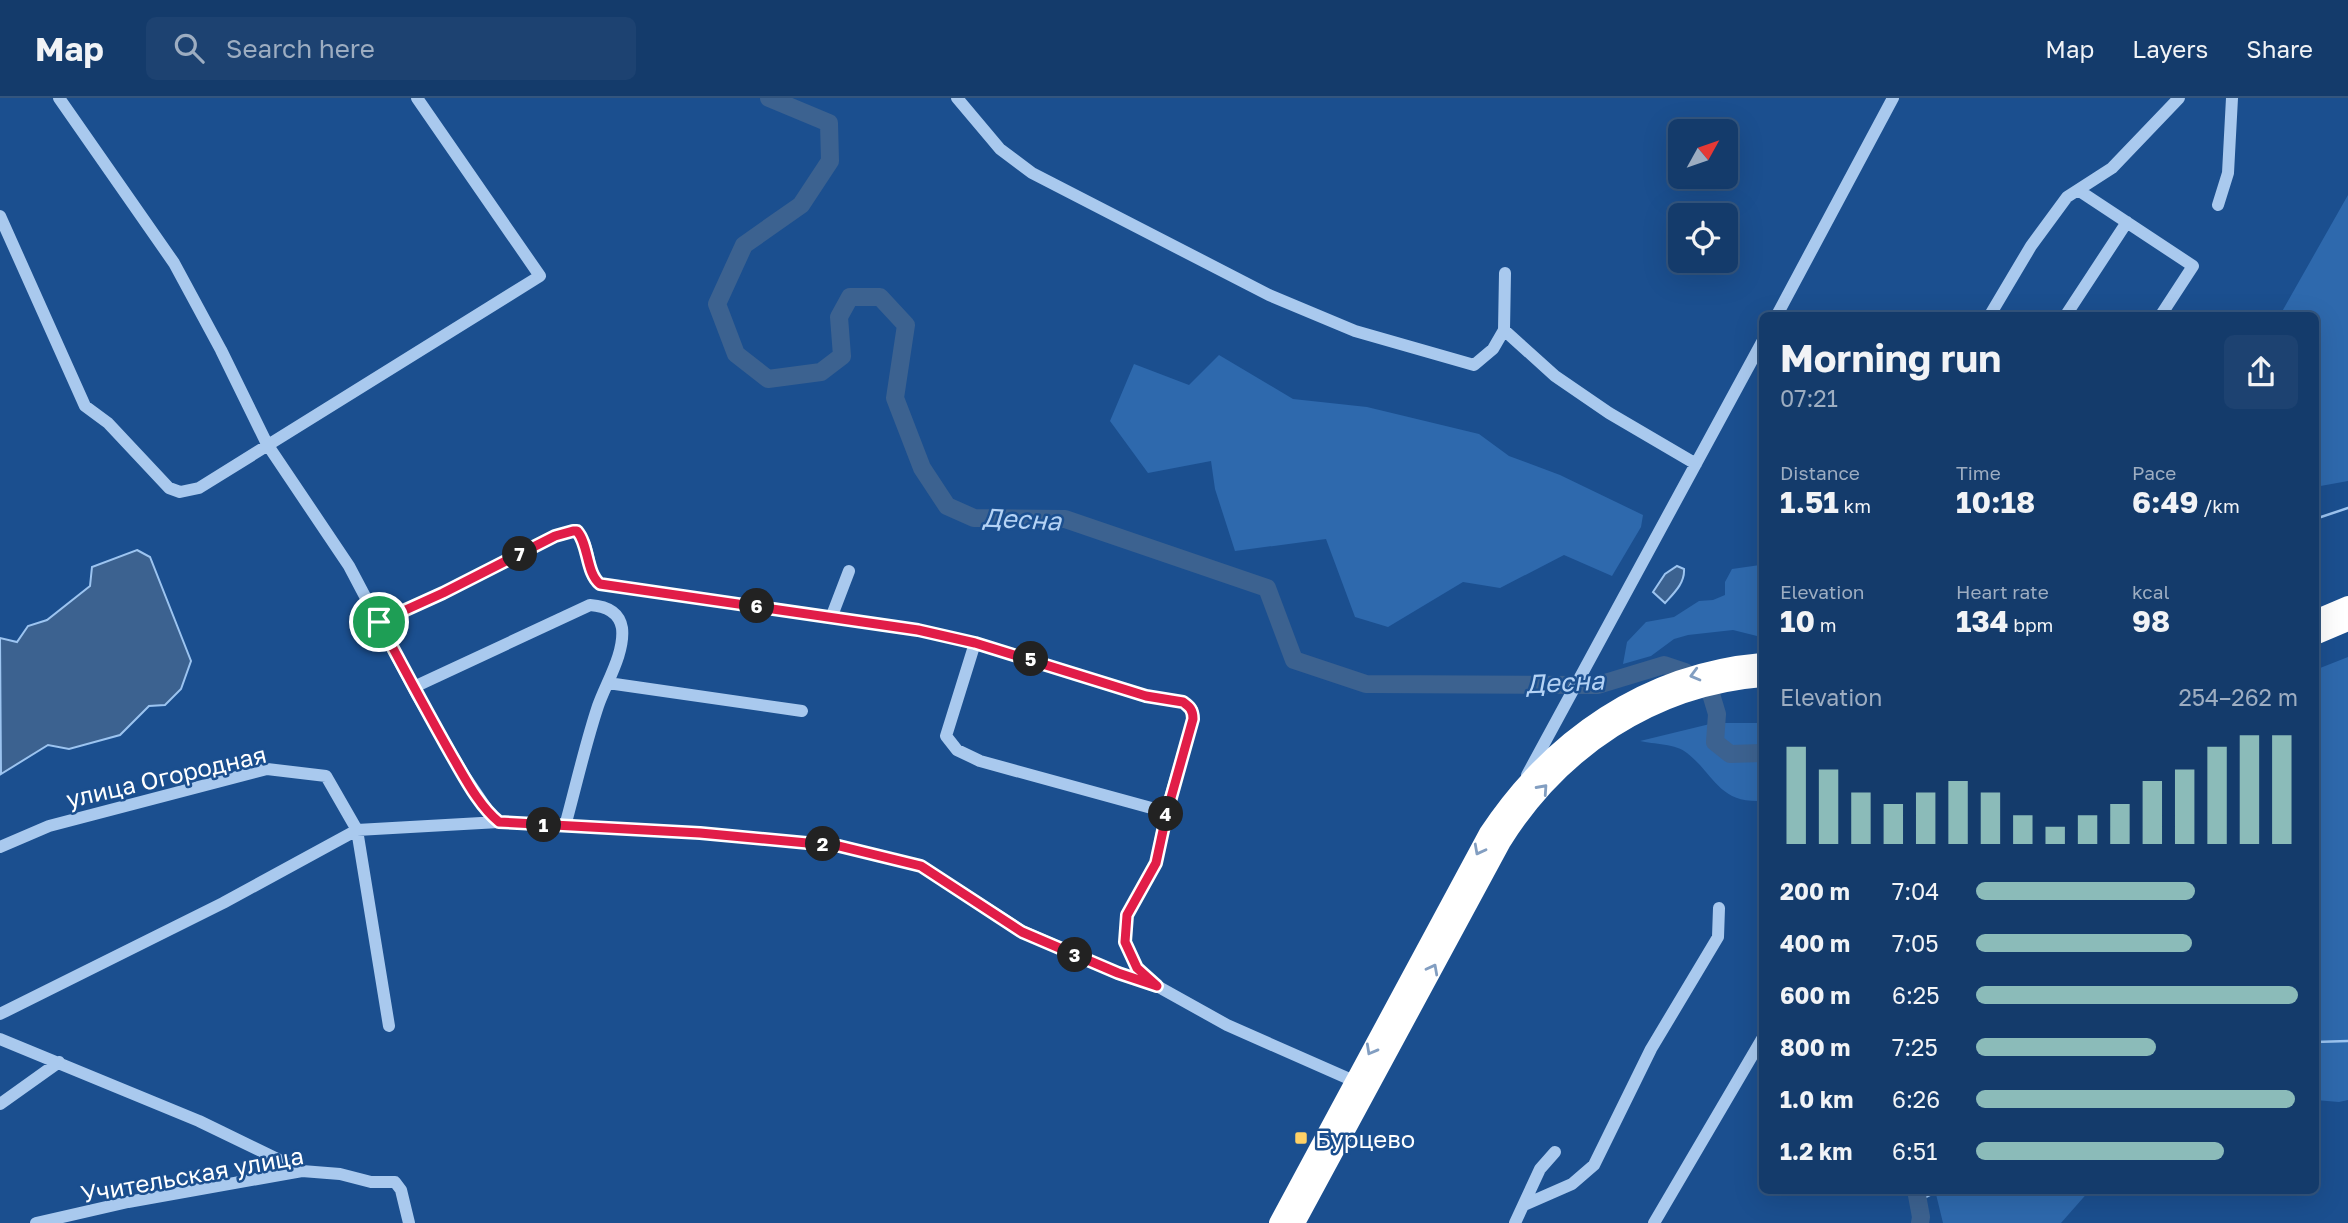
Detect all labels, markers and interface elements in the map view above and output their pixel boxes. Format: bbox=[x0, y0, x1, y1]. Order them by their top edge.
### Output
search box bbox=[146, 17, 636, 80]
text: Map bbox=[35, 29, 104, 68]
icon: search bbox=[170, 29, 208, 67]
text: Search here bbox=[226, 33, 375, 64]
text: Map bbox=[2045, 34, 2094, 63]
text: Layers bbox=[2132, 34, 2208, 63]
text: Share bbox=[2246, 34, 2313, 63]
north arrow bbox=[1668, 119, 1738, 189]
map controls bbox=[1668, 119, 1738, 273]
button: locate bbox=[1668, 203, 1738, 273]
text: Morning run bbox=[1780, 335, 2001, 380]
button: share bbox=[2224, 335, 2298, 409]
text: 07:21 bbox=[1780, 384, 1838, 412]
text: Distance bbox=[1780, 461, 1860, 484]
text: Time bbox=[1956, 461, 2001, 484]
text: Pace bbox=[2132, 461, 2176, 484]
text: 1.51 bbox=[1780, 484, 1839, 520]
text: 10:18 bbox=[1956, 484, 2035, 520]
text: 6:49 bbox=[2132, 484, 2198, 520]
text: km bbox=[1839, 494, 1871, 517]
text: /km bbox=[2198, 494, 2240, 517]
water label: Десна bbox=[981, 501, 1063, 537]
pin: 7 bbox=[503, 536, 538, 572]
text: 7 bbox=[514, 542, 525, 565]
text: Elevation bbox=[1780, 580, 1865, 603]
text: Heart rate bbox=[1956, 580, 2049, 603]
text: kcal bbox=[2132, 580, 2170, 603]
pin: 6 bbox=[740, 588, 774, 624]
pin bbox=[349, 592, 409, 652]
text: 6 bbox=[750, 594, 763, 617]
icon: arrive bbox=[360, 603, 398, 641]
text: 10 bbox=[1780, 603, 1815, 639]
text: 134 bbox=[1956, 603, 2009, 639]
text: 98 bbox=[2132, 603, 2170, 639]
text: m bbox=[1815, 613, 1837, 636]
text: bpm bbox=[2009, 613, 2053, 636]
pin: 5 bbox=[1014, 642, 1048, 676]
text: 5 bbox=[1025, 647, 1036, 670]
water label: Десна bbox=[1524, 664, 1606, 700]
one-way arrow bbox=[1689, 667, 1701, 681]
text: Elevation bbox=[1780, 683, 1882, 711]
text: 254–262 m bbox=[2178, 683, 2298, 711]
street label: улица Огородная bbox=[63, 739, 269, 813]
one-way arrow bbox=[1535, 784, 1547, 797]
pin: 4 bbox=[1148, 796, 1184, 832]
text: 4 bbox=[1160, 802, 1171, 825]
pin: 1 bbox=[526, 808, 562, 842]
text: 1 bbox=[539, 813, 548, 836]
pin: 2 bbox=[806, 826, 840, 862]
text: 2 bbox=[817, 832, 828, 855]
one-way arrow bbox=[1474, 843, 1487, 855]
text: 200 m bbox=[1780, 877, 1850, 905]
text: 7:04 bbox=[1892, 877, 1939, 905]
text: 400 m bbox=[1780, 929, 1850, 957]
text: 7:05 bbox=[1892, 929, 1939, 957]
pin: 3 bbox=[1058, 938, 1092, 972]
text: 3 bbox=[1069, 943, 1080, 966]
one-way arrow bbox=[1425, 964, 1439, 976]
text: 600 m bbox=[1780, 981, 1850, 1009]
text: 6:25 bbox=[1892, 981, 1940, 1009]
text: 800 m bbox=[1780, 1033, 1851, 1061]
text: 7:25 bbox=[1892, 1033, 1938, 1061]
one-way arrow bbox=[1366, 1043, 1379, 1055]
text: 1.0 km bbox=[1780, 1085, 1853, 1113]
text: 6:26 bbox=[1892, 1085, 1940, 1113]
place label: Бурцево bbox=[1315, 1124, 1415, 1153]
marker: Бурцево bbox=[1293, 1130, 1309, 1146]
text: 1.2 km bbox=[1780, 1137, 1852, 1165]
text: 6:51 bbox=[1892, 1137, 1937, 1165]
street label: Учительская улица bbox=[78, 1140, 306, 1208]

